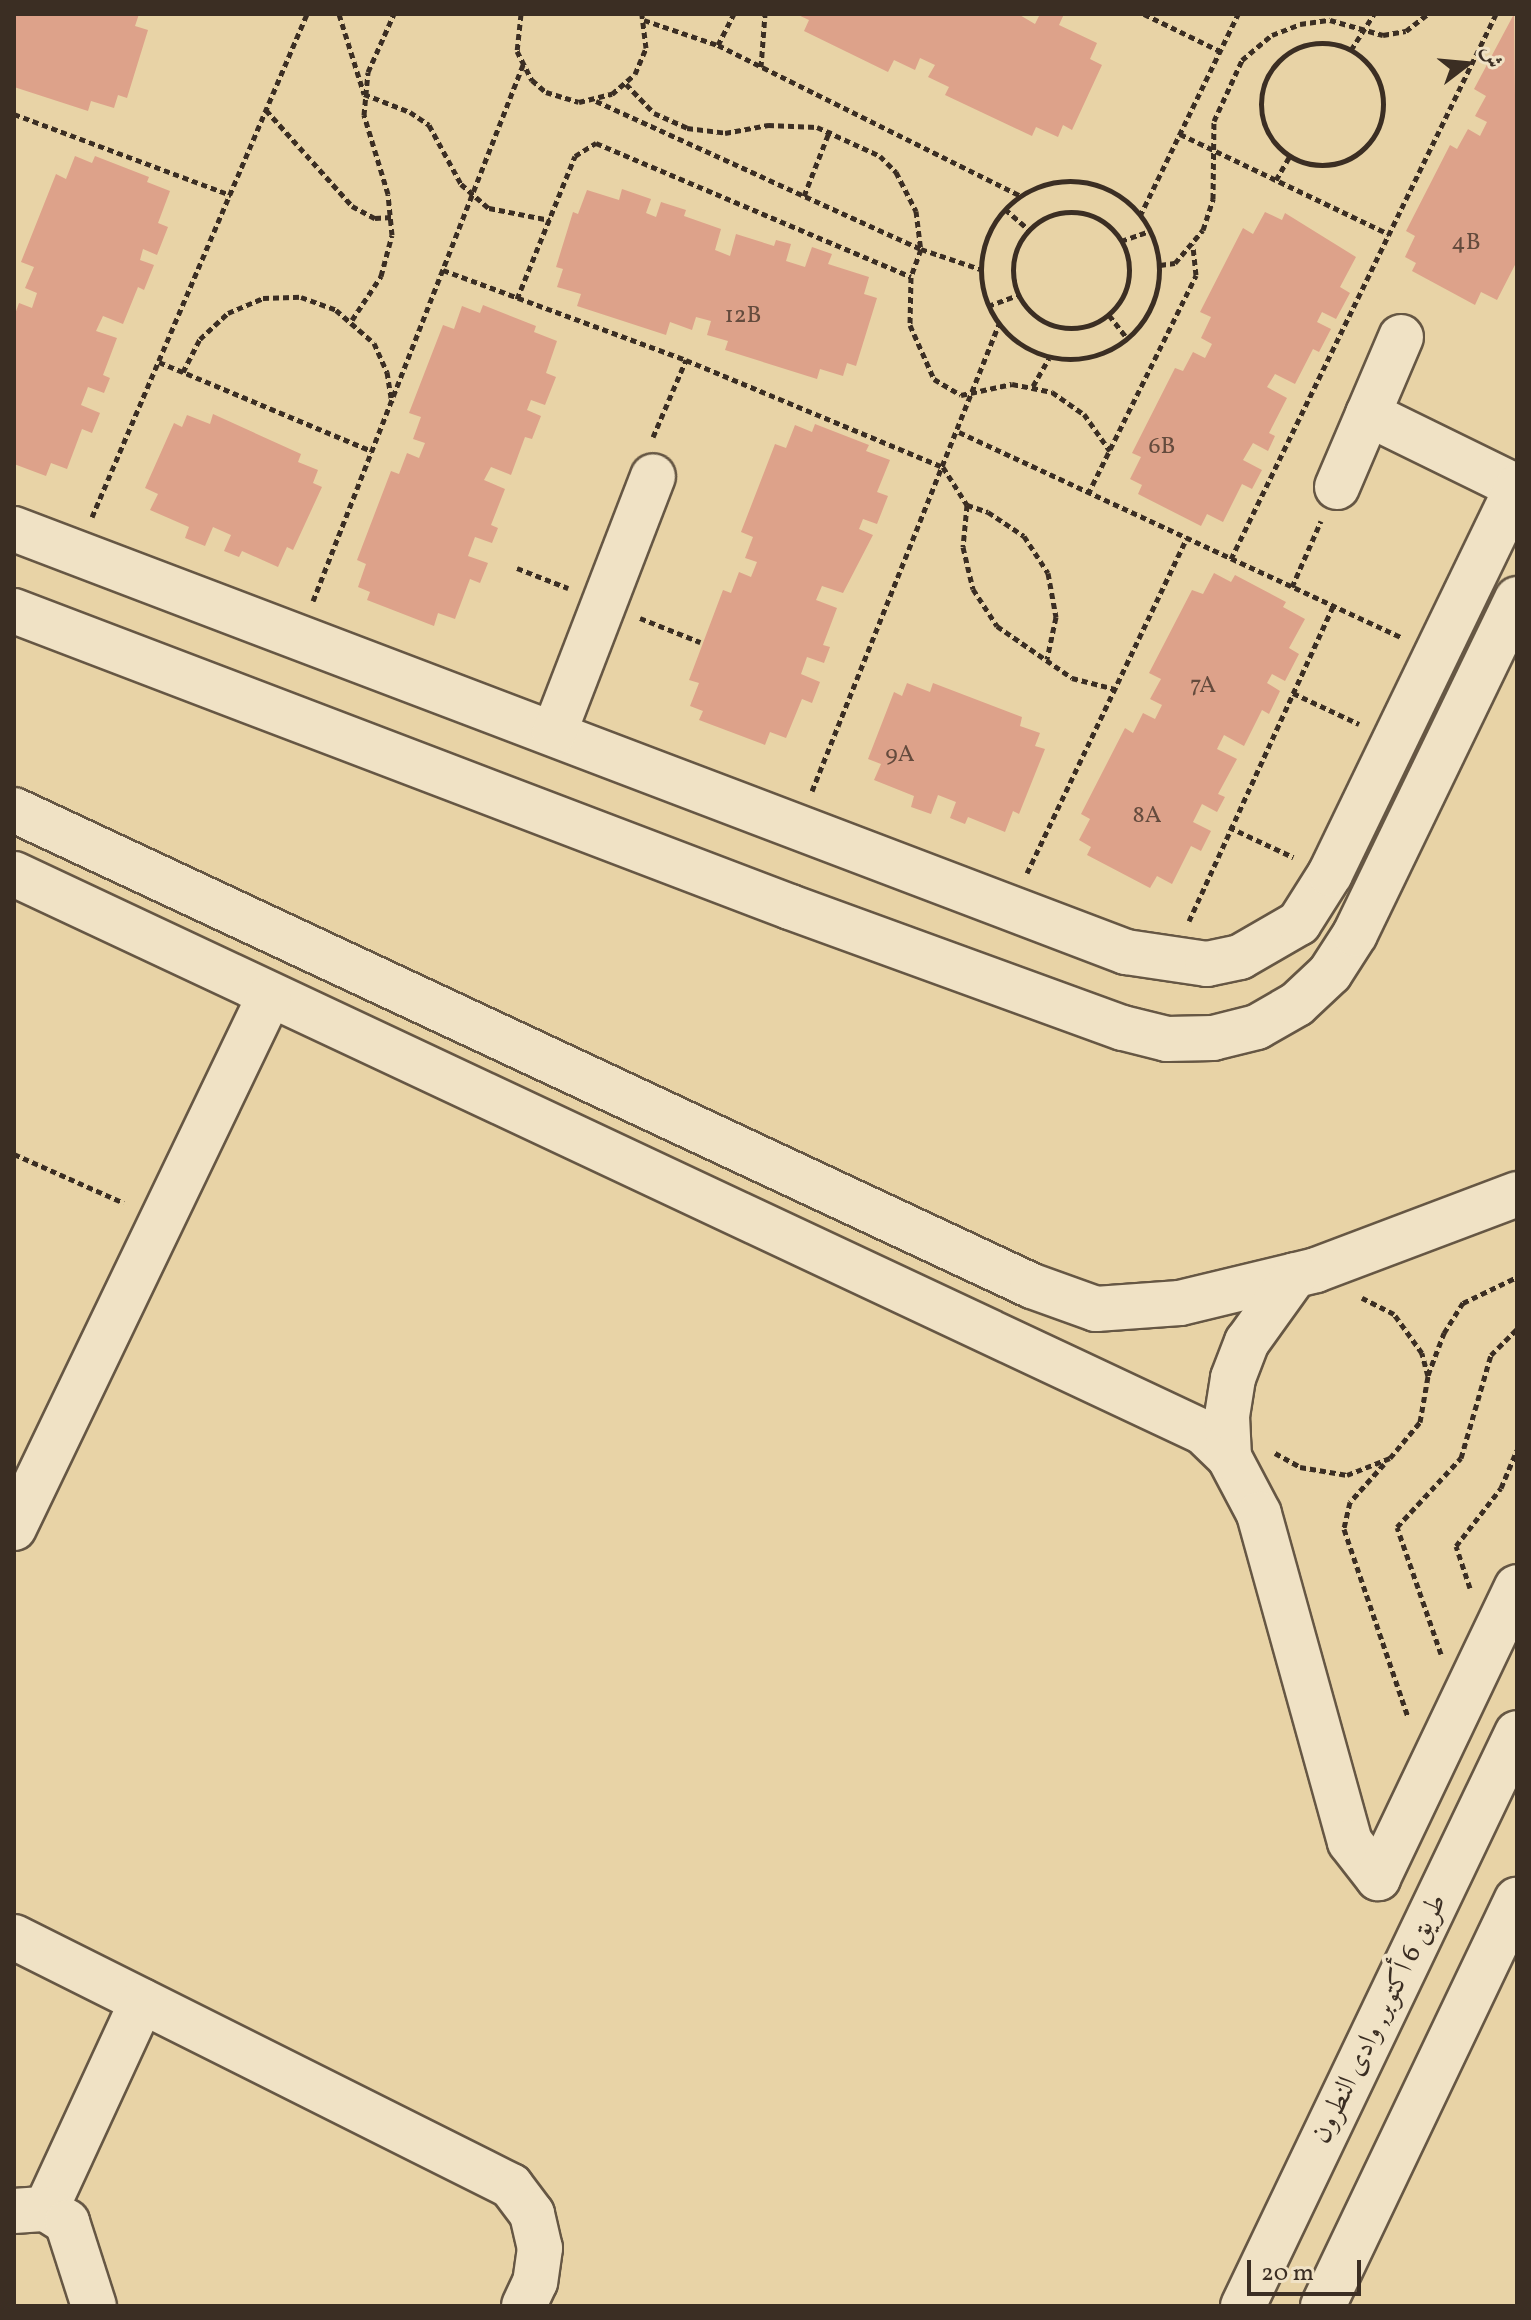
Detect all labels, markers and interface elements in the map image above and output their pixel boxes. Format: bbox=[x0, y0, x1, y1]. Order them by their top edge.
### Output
north arrow bbox=[1427, 24, 1507, 104]
text: ش bbox=[1473, 42, 1508, 72]
house number: 4B bbox=[1451, 230, 1481, 258]
house number: 12B bbox=[724, 303, 762, 331]
house number: 6B bbox=[1148, 434, 1176, 462]
house number: 7A bbox=[1190, 673, 1216, 701]
house number: 9A bbox=[885, 742, 915, 770]
house number: 8A bbox=[1132, 803, 1162, 831]
street label: طريق 6 أكتوبر, وادى النطرون bbox=[1305, 1889, 1455, 2149]
scale bar bbox=[1251, 2244, 1365, 2294]
text: 20 m bbox=[1261, 2257, 1314, 2291]

